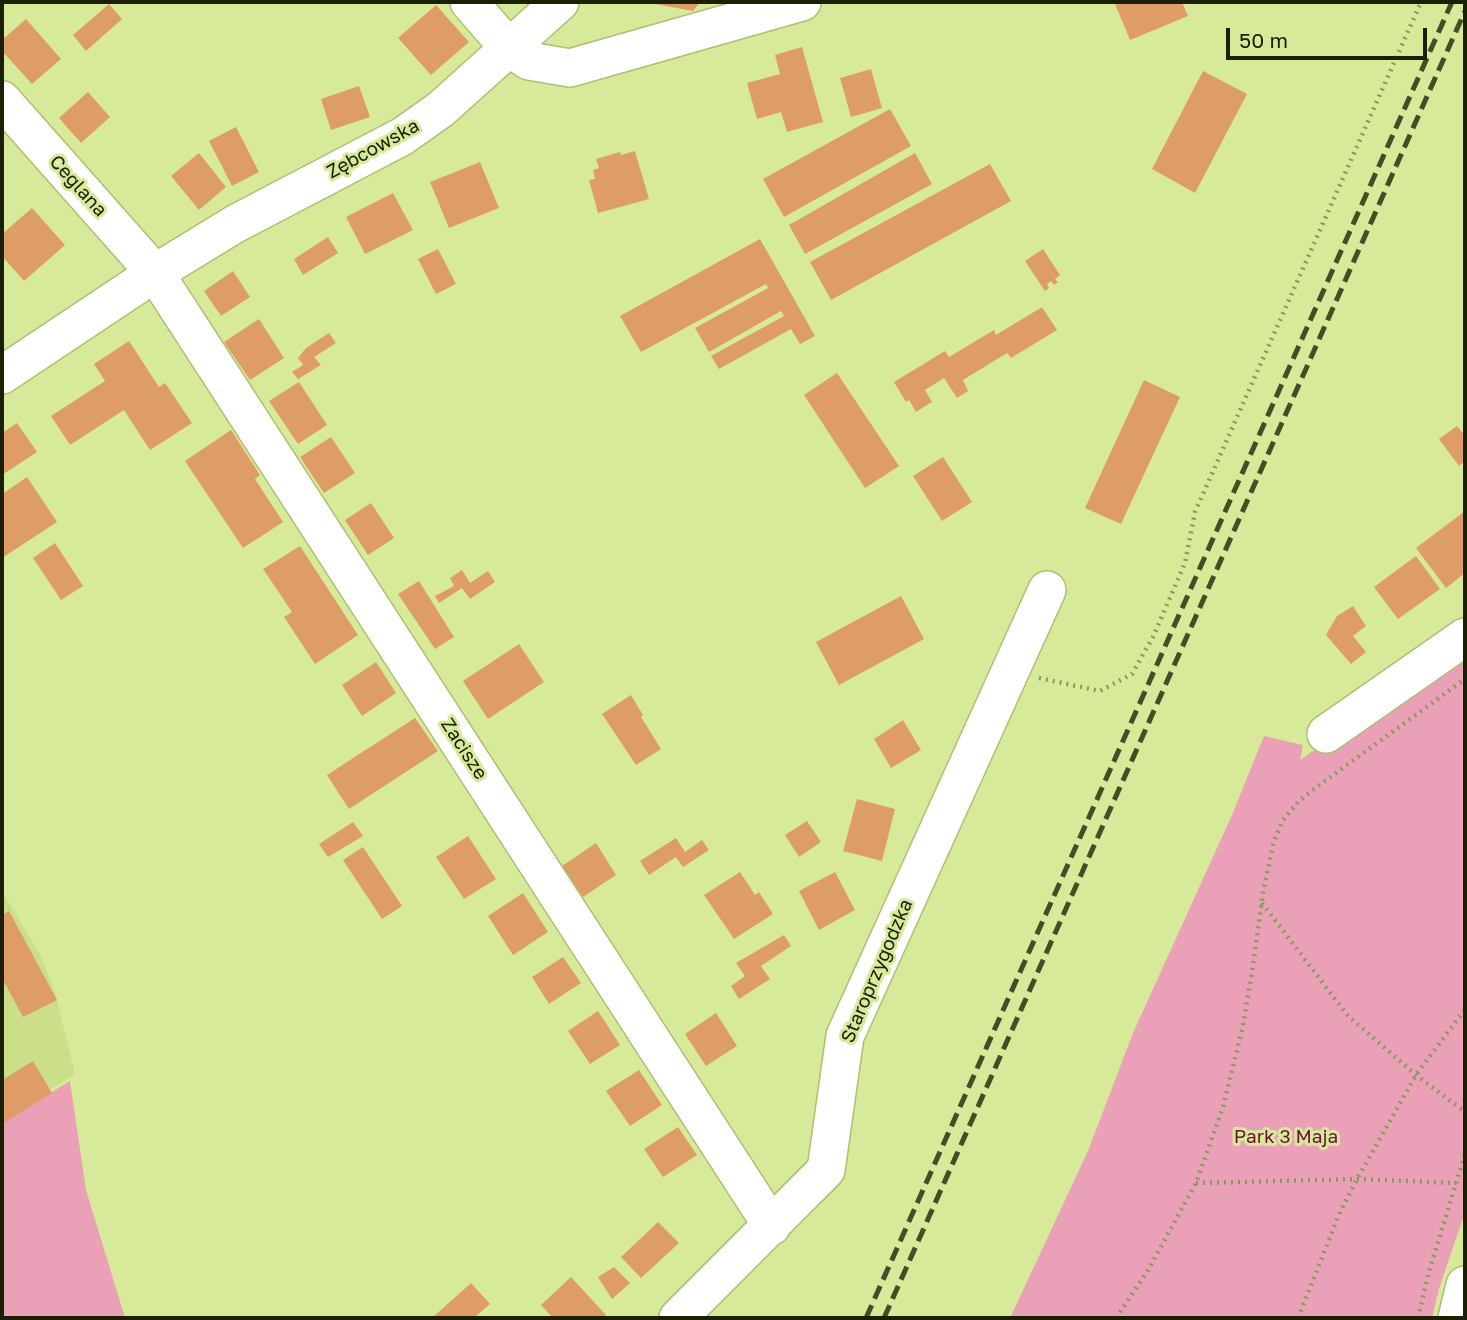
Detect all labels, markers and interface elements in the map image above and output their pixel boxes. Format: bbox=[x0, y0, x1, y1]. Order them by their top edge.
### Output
scale bar bbox=[1229, 14, 1430, 58]
text: 50 m bbox=[1239, 27, 1288, 53]
street label: Zębcowska bbox=[323, 114, 423, 184]
street label: Ceglana bbox=[44, 151, 112, 221]
street label: Zacisze bbox=[436, 714, 492, 784]
street label: Staroprzygodzka bbox=[836, 896, 918, 1046]
park label: Park 3 Maja bbox=[1234, 1126, 1338, 1148]

